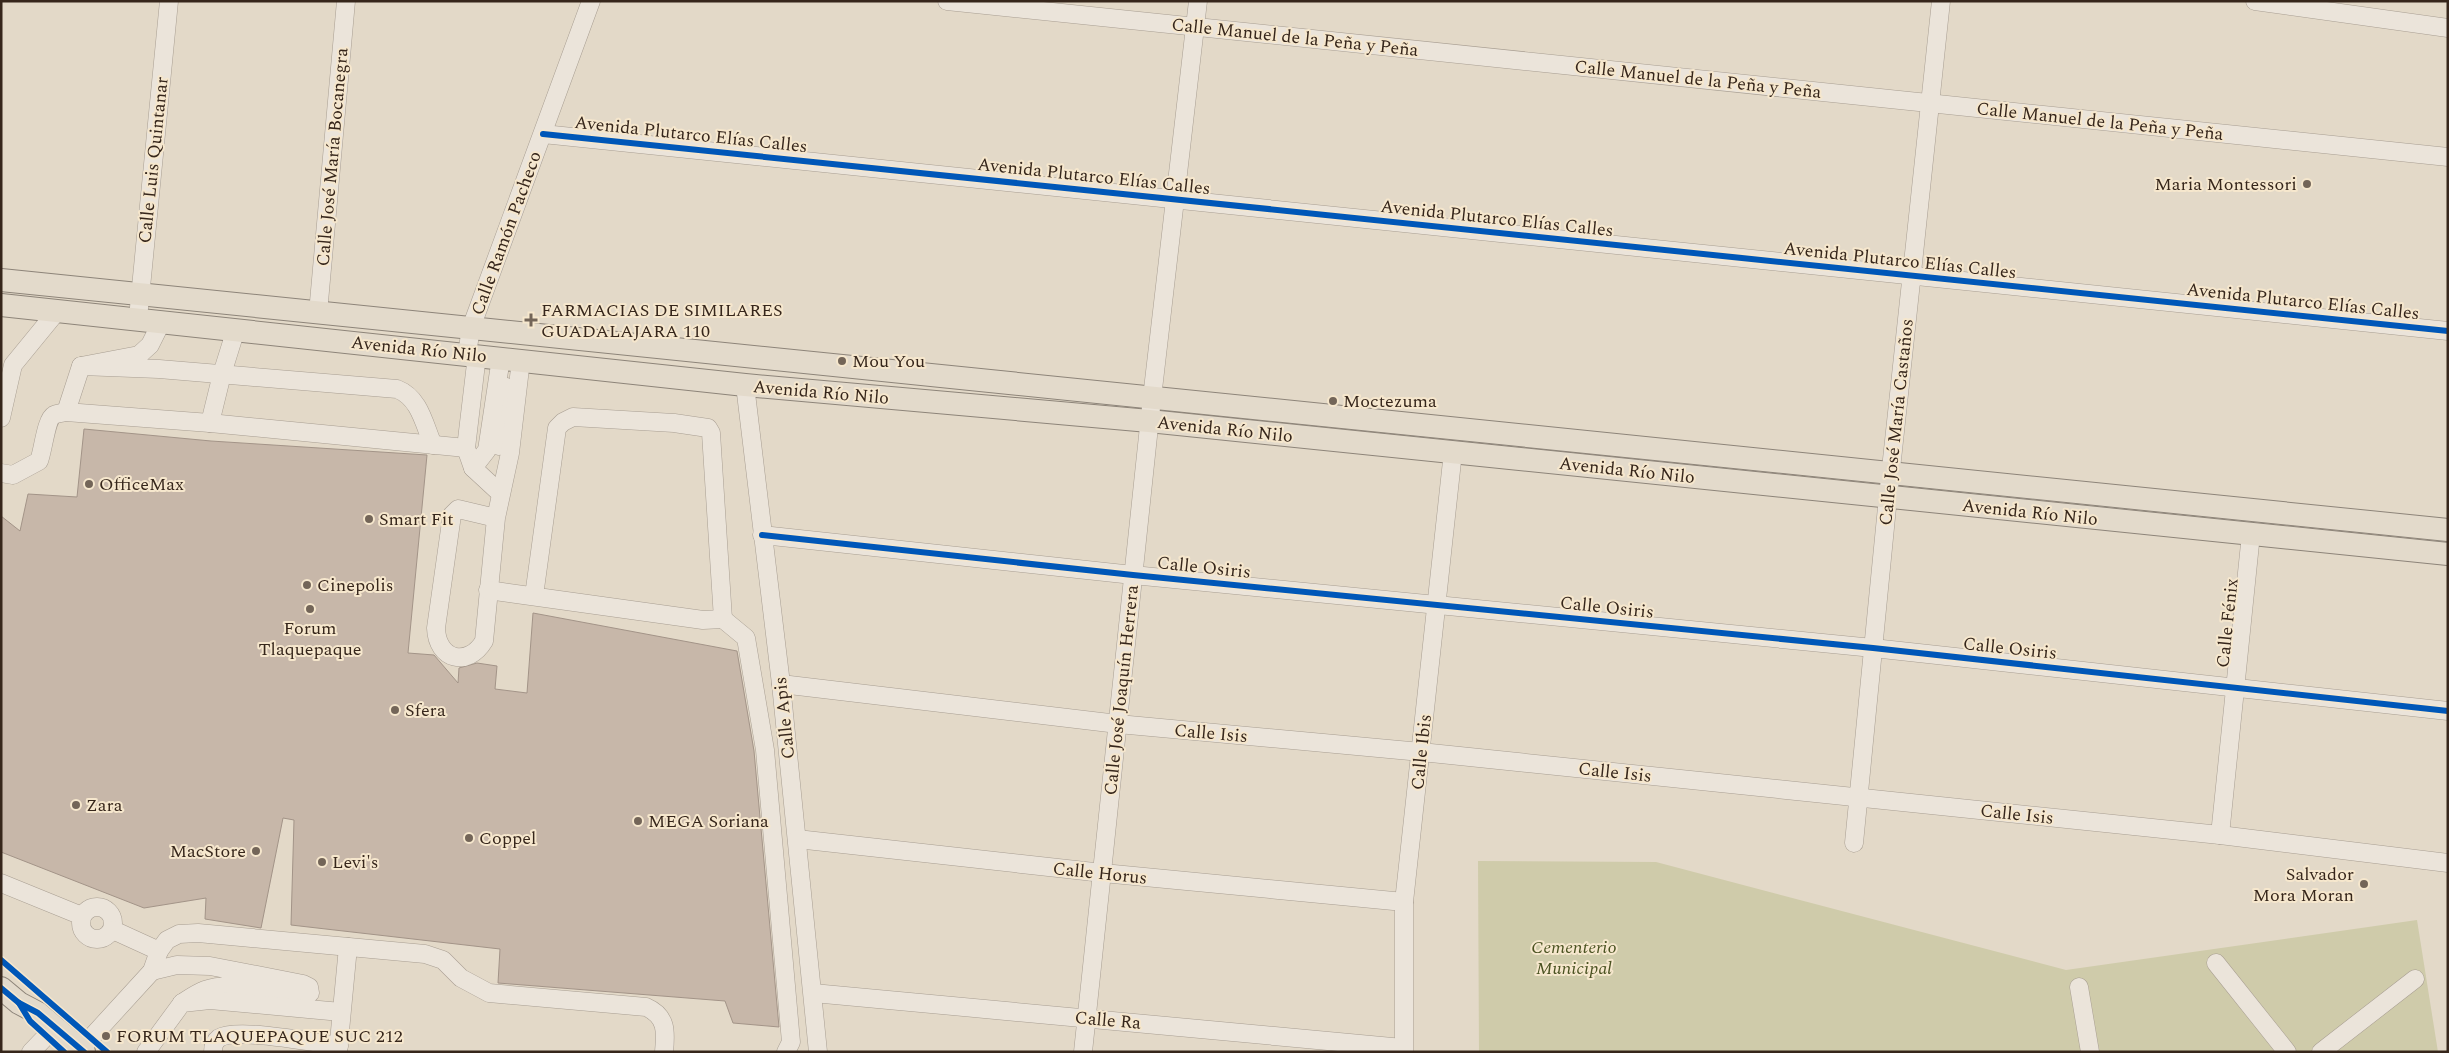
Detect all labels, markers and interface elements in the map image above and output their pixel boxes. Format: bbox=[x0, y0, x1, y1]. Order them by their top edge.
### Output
street label: Calle Manuel de la Peña y Peña bbox=[1170, 11, 1420, 64]
street label: Calle José María Bocanegra bbox=[309, 46, 356, 267]
street label: Calle Manuel de la Peña y Peña bbox=[1573, 53, 1823, 106]
street label: Calle Luis Quintanar bbox=[131, 75, 176, 245]
street label: Calle Manuel de la Peña y Peña bbox=[1975, 95, 2225, 148]
street label: Avenida Plutarco Elías Calles bbox=[573, 109, 809, 160]
street label: Calle Ramón Pacheco bbox=[464, 147, 549, 319]
street label: Avenida Plutarco Elías Calles bbox=[976, 151, 1212, 202]
place label: Maria Montessori bbox=[2154, 171, 2297, 198]
marker: Maria Montessori bbox=[2301, 178, 2313, 190]
street label: Avenida Plutarco Elías Calles bbox=[1379, 193, 1615, 244]
street label: Avenida Plutarco Elías Calles bbox=[1782, 235, 2018, 286]
street label: Avenida Plutarco Elías Calles bbox=[2185, 276, 2421, 327]
place label: FARMACIAS DE SIMILARES GUADALAJARA 110 bbox=[541, 297, 782, 345]
marker: FARMACIAS DE SIMILARES GUADALAJARA 110 bbox=[525, 314, 537, 326]
street label: Calle José María Castaños bbox=[1872, 317, 1921, 527]
street label: Avenida Río Nilo bbox=[350, 329, 488, 370]
place label: Mou You bbox=[852, 348, 925, 375]
marker: Mou You bbox=[836, 355, 848, 367]
street label: Avenida Río Nilo bbox=[752, 373, 890, 412]
place label: Moctezuma bbox=[1343, 388, 1437, 415]
marker: Moctezuma bbox=[1327, 395, 1339, 407]
street label: Avenida Río Nilo bbox=[1156, 409, 1294, 450]
street label: Avenida Río Nilo bbox=[1558, 450, 1696, 491]
place label: OfficeMax bbox=[99, 471, 184, 498]
marker: OfficeMax bbox=[83, 478, 95, 490]
street label: Avenida Río Nilo bbox=[1961, 492, 2099, 533]
place label: Smart Fit bbox=[379, 506, 454, 533]
marker: Smart Fit bbox=[363, 513, 375, 525]
street label: Calle Osiris bbox=[1156, 549, 1252, 586]
place label: Cinepolis bbox=[317, 572, 394, 599]
street label: Calle Fénix bbox=[2209, 577, 2246, 669]
marker: Cinepolis bbox=[301, 579, 313, 591]
street label: Calle José Joaquín Herrera bbox=[1097, 583, 1146, 797]
street label: Calle Osiris bbox=[1559, 589, 1655, 626]
marker: Forum Tlaquepaque bbox=[304, 603, 316, 615]
place label: Forum Tlaquepaque bbox=[258, 615, 362, 663]
street label: Calle Osiris bbox=[1962, 630, 2058, 667]
street label: Calle Apis bbox=[767, 675, 802, 760]
place label: Sfera bbox=[405, 697, 446, 724]
marker: Sfera bbox=[389, 704, 401, 716]
street label: Calle Ibis bbox=[1404, 713, 1439, 791]
street label: Calle Isis bbox=[1173, 717, 1249, 750]
street label: Calle Isis bbox=[1577, 755, 1653, 790]
place label: Zara bbox=[86, 792, 123, 819]
street label: Calle Isis bbox=[1979, 797, 2055, 832]
marker: Zara bbox=[70, 799, 82, 811]
place label: MEGA Soriana bbox=[648, 808, 769, 835]
marker: MEGA Soriana bbox=[632, 815, 644, 827]
place label: Coppel bbox=[479, 825, 536, 852]
marker: Coppel bbox=[463, 832, 475, 844]
place label: MacStore bbox=[170, 838, 246, 865]
marker: MacStore bbox=[250, 845, 262, 857]
place label: Levi's bbox=[332, 849, 379, 876]
street label: Calle Horus bbox=[1051, 855, 1149, 892]
marker: Levi's bbox=[316, 856, 328, 868]
place label: Salvador Mora Moran bbox=[2253, 861, 2354, 909]
marker: Salvador Mora Moran bbox=[2358, 878, 2370, 890]
park label: Cementerio Municipal bbox=[1531, 934, 1617, 982]
street label: Calle Ra bbox=[1074, 1004, 1142, 1037]
place label: FORUM TLAQUEPAQUE SUC 212 bbox=[116, 1023, 403, 1050]
marker: FORUM TLAQUEPAQUE SUC 212 bbox=[100, 1030, 112, 1042]

